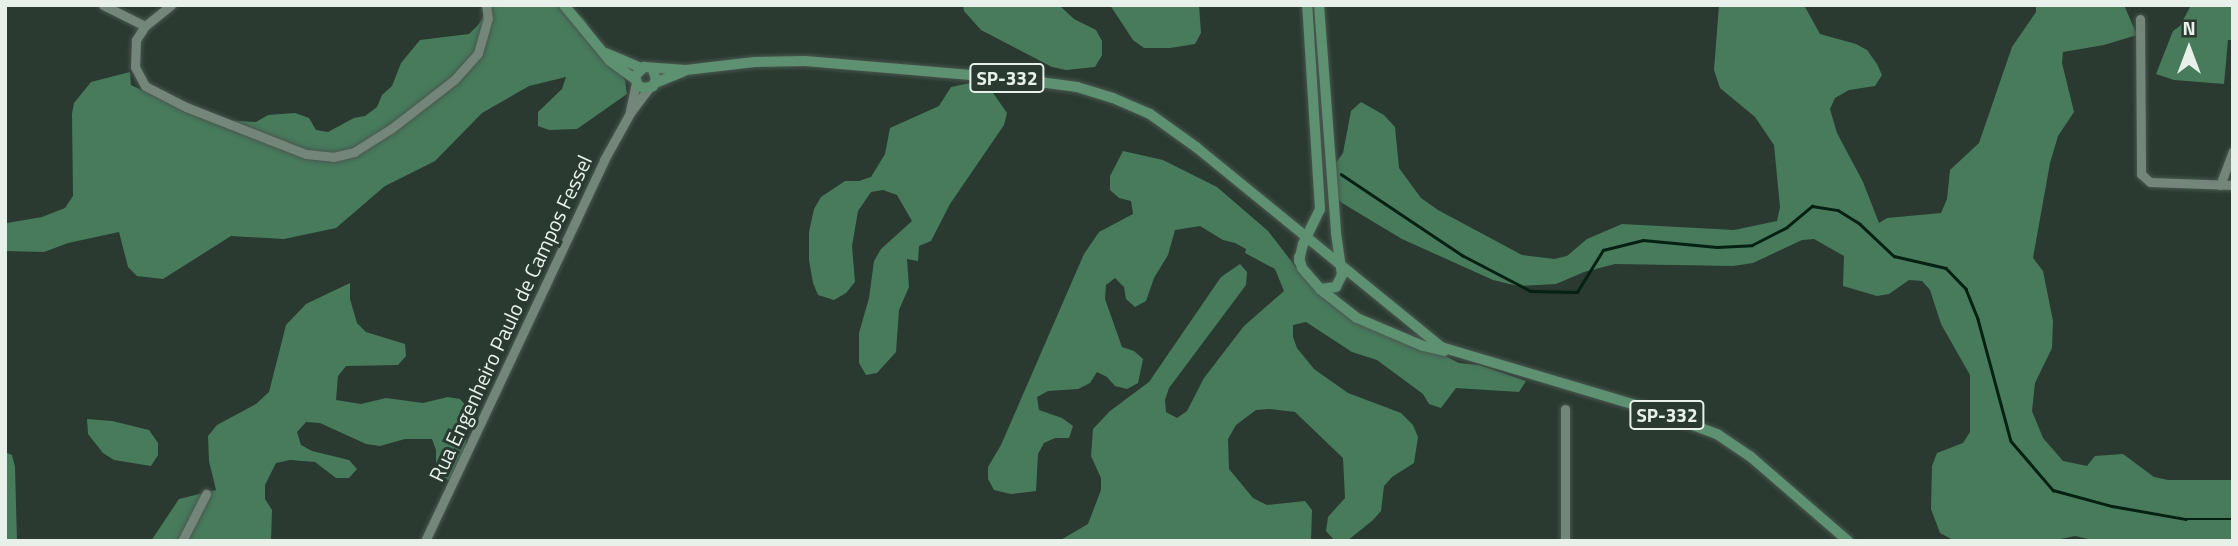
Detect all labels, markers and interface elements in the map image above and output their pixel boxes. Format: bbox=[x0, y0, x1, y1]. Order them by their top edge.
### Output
text: N bbox=[2182, 13, 2196, 42]
north arrow bbox=[2154, 14, 2224, 84]
road number: SP-332 bbox=[968, 62, 1046, 94]
street label: Rua Engenheiro Paulo de Campos Fessel bbox=[423, 151, 597, 485]
road number: SP-332 bbox=[1628, 400, 1706, 430]

